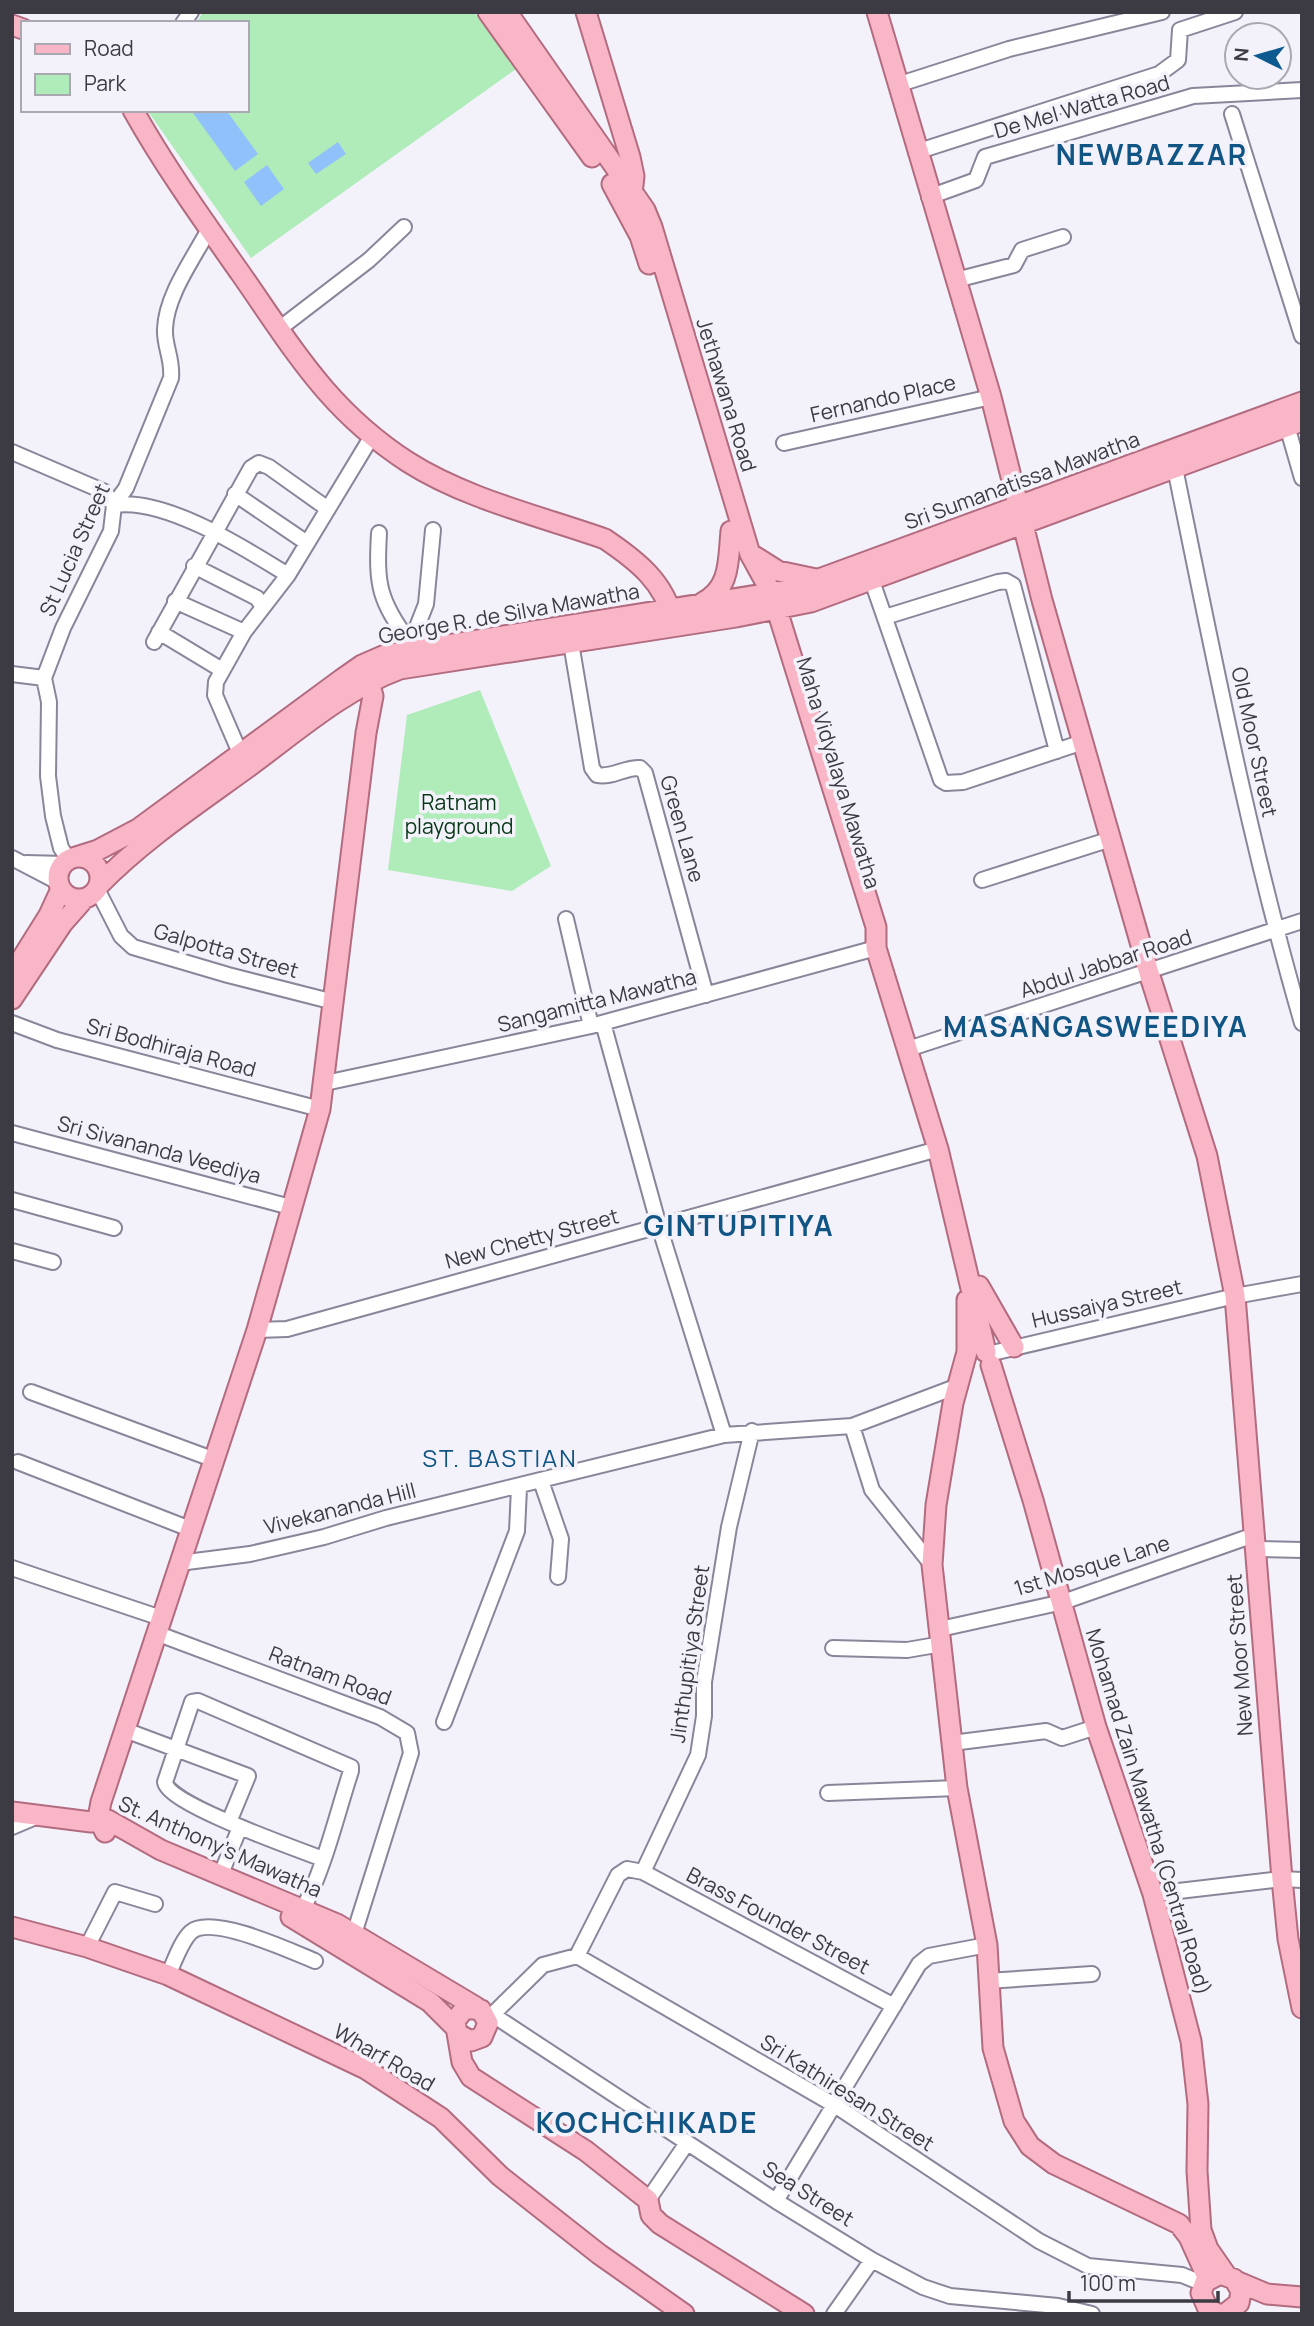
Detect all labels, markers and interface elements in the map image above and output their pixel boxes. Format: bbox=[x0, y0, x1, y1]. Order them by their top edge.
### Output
legend bbox=[21, 21, 248, 112]
north arrow bbox=[1223, 21, 1293, 91]
text: Road bbox=[84, 34, 134, 62]
text: N bbox=[1228, 47, 1255, 62]
street label: De Mel Watta Road bbox=[991, 68, 1173, 144]
text: Park bbox=[84, 69, 126, 97]
district label: NEWBAZZAR bbox=[1056, 135, 1248, 173]
street label: Jethawana Road bbox=[690, 314, 764, 475]
street label: Fernando Place bbox=[807, 368, 958, 428]
street label: Sri Sumanatissa Mawatha bbox=[900, 424, 1143, 536]
street label: St Lucia Street bbox=[32, 479, 116, 620]
street label: George R. de Silva Mawatha bbox=[376, 576, 641, 650]
street label: Maha Vidyalaya Mawatha bbox=[790, 654, 888, 892]
street label: Old Moor Street bbox=[1225, 664, 1285, 819]
street label: Green Lane bbox=[654, 772, 712, 886]
park label: Ratnam playground bbox=[405, 788, 513, 840]
street label: Galpotta Street bbox=[151, 916, 302, 984]
street label: Abdul Jabbar Road bbox=[1016, 922, 1195, 1004]
street label: Sangamitta Mawatha bbox=[494, 962, 699, 1038]
district label: MASANGASWEEDIYA bbox=[943, 1007, 1249, 1045]
street label: Sri Bodhiraja Road bbox=[83, 1011, 259, 1083]
street label: Sri Sivananda Veediya bbox=[54, 1108, 264, 1190]
street label: New Chetty Street bbox=[442, 1201, 622, 1275]
district label: GINTUPITIYA bbox=[644, 1206, 834, 1244]
street label: Hussaiya Street bbox=[1029, 1272, 1185, 1334]
district label: ST. BASTIAN bbox=[422, 1441, 578, 1474]
street label: Vivekananda Hill bbox=[261, 1476, 419, 1540]
street label: 1st Mosque Lane bbox=[1010, 1528, 1173, 1602]
street label: Jinthupitiya Street bbox=[663, 1563, 715, 1745]
street label: New Moor Street bbox=[1219, 1573, 1259, 1737]
street label: Mohamad Zain Mawatha (Central Road) bbox=[1080, 1625, 1218, 1998]
street label: Ratnam Road bbox=[265, 1639, 396, 1711]
street label: St. Anthony's Mawatha bbox=[114, 1789, 327, 1904]
street label: Brass Founder Street bbox=[682, 1860, 875, 1980]
street label: Wharf Road bbox=[329, 2017, 440, 2097]
street label: Sri Kathiresan Street bbox=[755, 2027, 940, 2157]
district label: KOCHCHIKADE bbox=[536, 2103, 758, 2141]
street label: Sea Street bbox=[758, 2154, 859, 2232]
scale bar bbox=[1069, 2260, 1218, 2304]
text: 100 m bbox=[1080, 2269, 1136, 2297]

